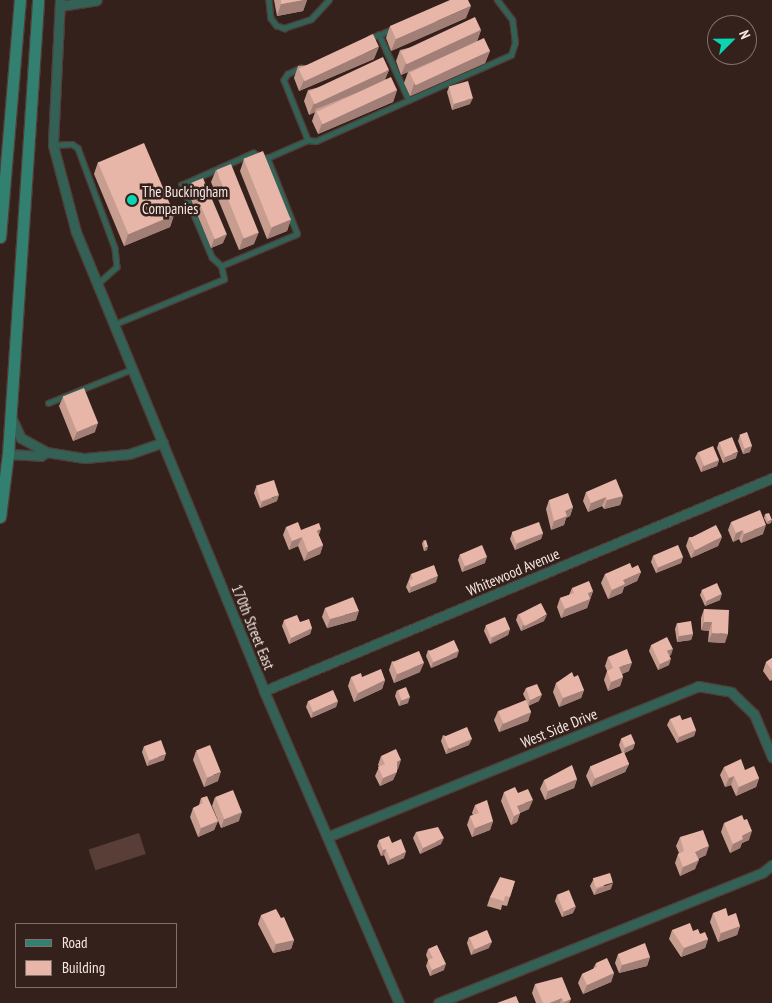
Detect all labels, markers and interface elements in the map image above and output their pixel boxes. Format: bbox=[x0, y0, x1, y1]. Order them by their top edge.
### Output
north arrow bbox=[707, 15, 757, 65]
text: N bbox=[735, 28, 755, 42]
place label: The Buckingham Companies bbox=[142, 182, 228, 217]
marker: The Buckingham Companies bbox=[126, 194, 138, 206]
street label: Whitewood Avenue bbox=[464, 544, 562, 600]
street label: 170th Street East bbox=[228, 582, 278, 672]
street label: West Side Drive bbox=[518, 705, 600, 751]
legend bbox=[15, 923, 178, 988]
text: Road bbox=[62, 933, 88, 952]
text: Building bbox=[62, 958, 105, 977]

